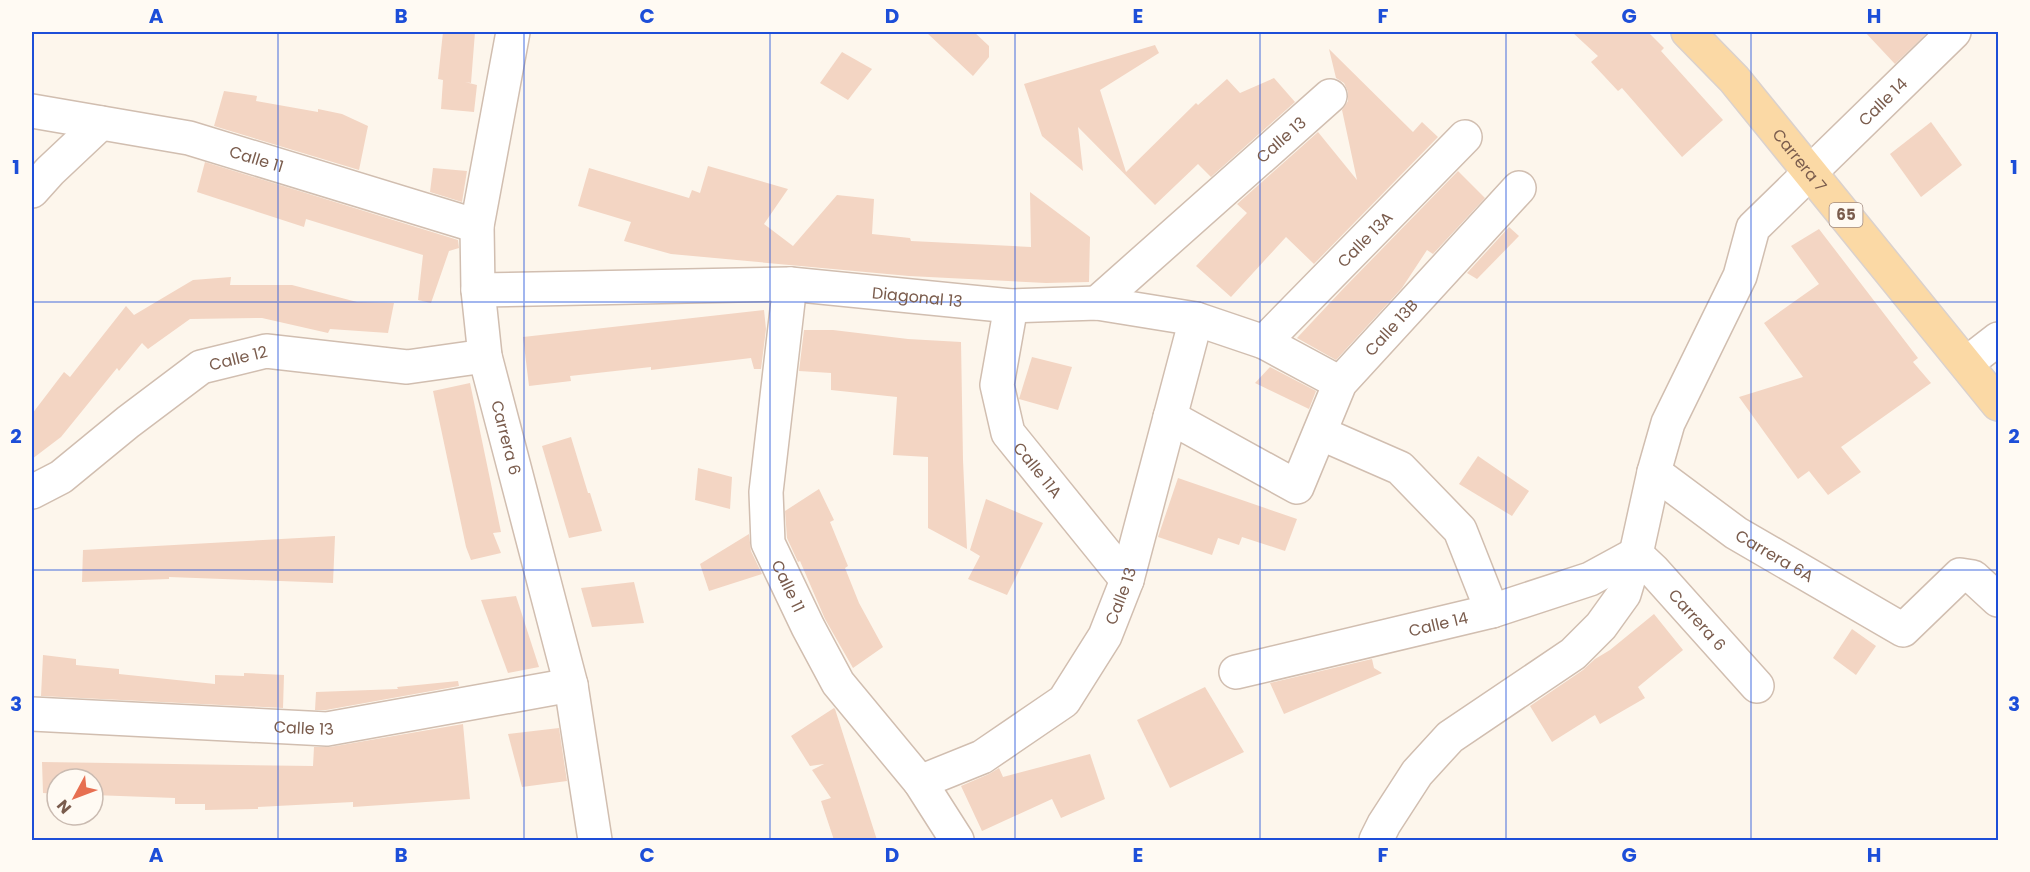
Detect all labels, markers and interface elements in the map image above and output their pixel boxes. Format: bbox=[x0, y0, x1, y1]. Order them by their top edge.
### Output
text: A bbox=[149, 2, 164, 30]
text: B bbox=[394, 2, 408, 30]
text: C bbox=[639, 2, 655, 30]
text: D bbox=[885, 2, 899, 30]
text: E bbox=[1133, 2, 1143, 30]
text: F bbox=[1378, 2, 1389, 30]
text: G bbox=[1621, 2, 1637, 30]
text: H bbox=[1867, 2, 1881, 30]
street label: Calle 14 bbox=[1853, 73, 1913, 131]
street label: Calle 13 bbox=[1251, 112, 1311, 168]
street label: Carrera 7 bbox=[1767, 124, 1832, 197]
street label: Calle 11 bbox=[227, 140, 286, 178]
text: 1 bbox=[12, 153, 20, 181]
text: 1 bbox=[2010, 153, 2018, 181]
road number: 65 bbox=[1830, 203, 1862, 227]
street label: Calle 13A bbox=[1332, 206, 1398, 273]
street label: Diagonal 13 bbox=[871, 281, 964, 313]
street label: Calle 13B bbox=[1359, 294, 1424, 361]
street label: Calle 12 bbox=[207, 340, 270, 377]
street label: Carrera 6 bbox=[485, 398, 527, 478]
text: 2 bbox=[10, 422, 22, 450]
text: 2 bbox=[2008, 422, 2020, 450]
street label: Calle 11A bbox=[1008, 437, 1067, 503]
street label: Carrera 6A bbox=[1731, 524, 1818, 588]
street label: Calle 11 bbox=[766, 556, 810, 616]
street label: Calle 13 bbox=[1100, 565, 1142, 628]
street label: Carrera 6 bbox=[1663, 584, 1731, 656]
street label: Calle 14 bbox=[1406, 606, 1471, 642]
text: 3 bbox=[10, 690, 22, 718]
text: 3 bbox=[2008, 690, 2020, 718]
street label: Calle 13 bbox=[273, 715, 336, 741]
north arrow bbox=[45, 767, 105, 827]
text: N bbox=[51, 794, 77, 819]
text: A bbox=[149, 841, 164, 869]
text: B bbox=[394, 841, 408, 869]
text: C bbox=[639, 841, 655, 869]
text: D bbox=[885, 841, 899, 869]
text: E bbox=[1133, 841, 1143, 869]
text: F bbox=[1378, 841, 1389, 869]
text: G bbox=[1621, 841, 1637, 869]
text: H bbox=[1867, 841, 1881, 869]

